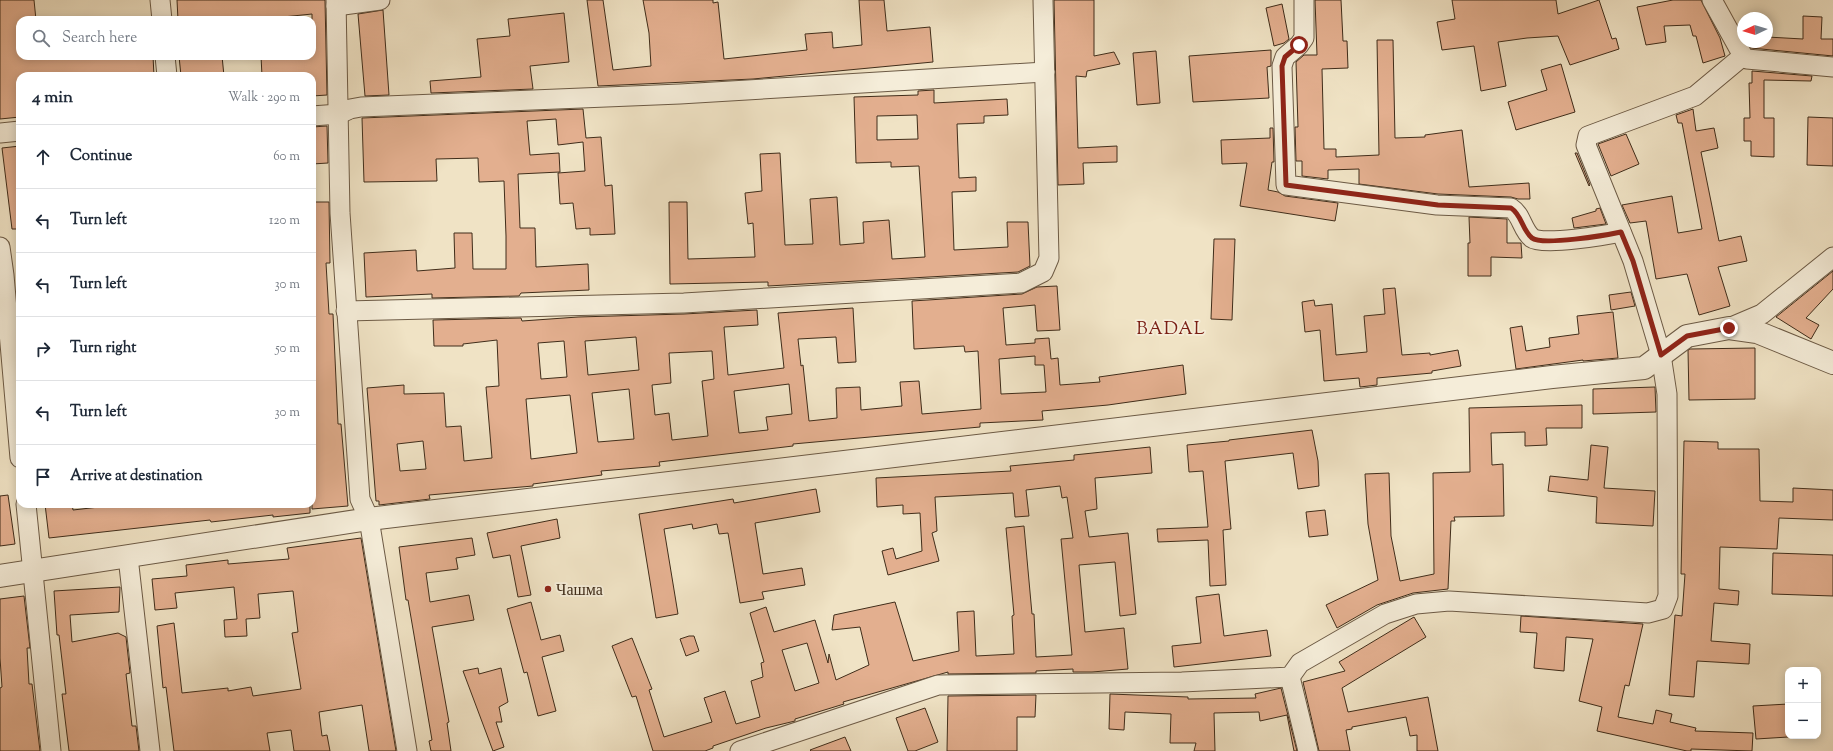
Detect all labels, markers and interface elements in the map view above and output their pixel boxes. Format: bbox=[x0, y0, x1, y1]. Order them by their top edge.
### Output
north arrow bbox=[1737, 12, 1773, 48]
search box bbox=[16, 16, 316, 60]
icon: search bbox=[30, 27, 52, 49]
text: Search here bbox=[62, 28, 137, 49]
route start bbox=[1290, 36, 1308, 54]
text: 4 min bbox=[32, 86, 73, 110]
text: Walk · 290 m bbox=[228, 89, 300, 107]
icon: ahead bbox=[32, 146, 54, 168]
text: Continue bbox=[70, 146, 132, 167]
text: 60 m bbox=[273, 148, 300, 166]
icon: left bbox=[32, 210, 54, 232]
text: Turn left bbox=[70, 210, 127, 231]
text: 120 m bbox=[269, 212, 300, 230]
icon: left bbox=[32, 274, 54, 296]
text: Turn left bbox=[70, 274, 127, 295]
text: 30 m bbox=[274, 276, 300, 294]
district label: BADAL bbox=[1136, 317, 1206, 343]
route end bbox=[1720, 319, 1738, 337]
icon: right bbox=[32, 338, 54, 360]
text: Turn right bbox=[70, 338, 136, 359]
text: 50 m bbox=[275, 340, 300, 358]
icon: left bbox=[32, 402, 54, 424]
text: Turn left bbox=[70, 402, 127, 423]
text: 30 m bbox=[274, 404, 300, 422]
icon: arrive bbox=[32, 466, 54, 488]
text: Arrive at destination bbox=[70, 466, 203, 487]
place label: Чашма bbox=[556, 580, 603, 603]
marker: Чашма bbox=[543, 584, 553, 594]
map controls bbox=[1785, 667, 1821, 739]
button: + bbox=[1785, 667, 1821, 703]
button: − bbox=[1785, 703, 1821, 739]

